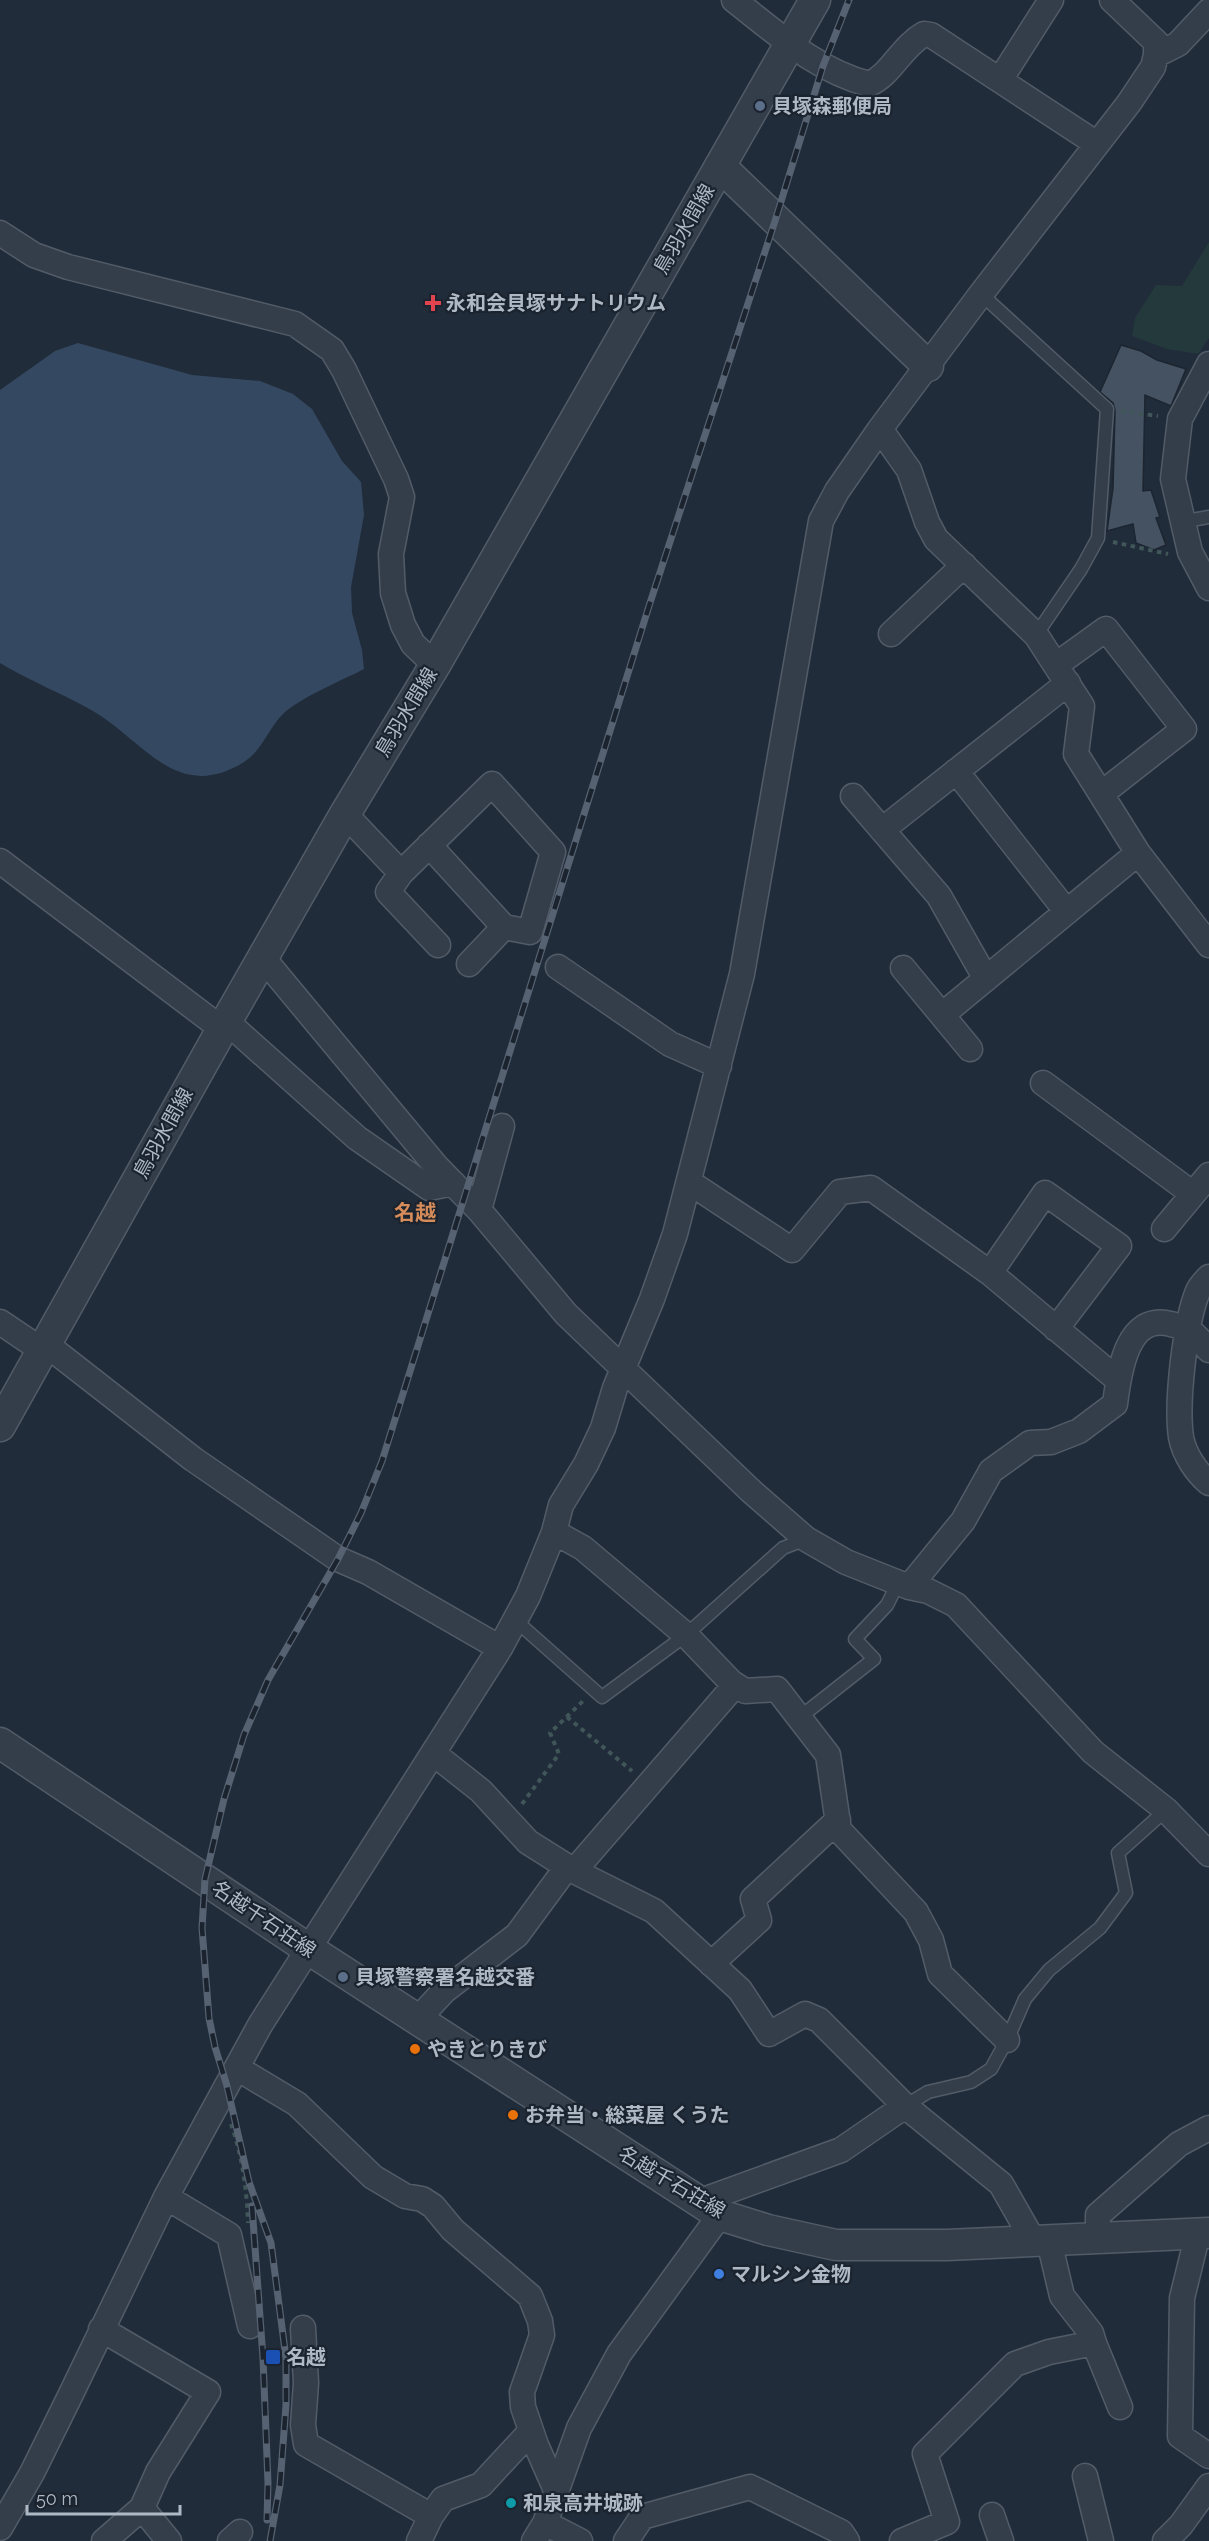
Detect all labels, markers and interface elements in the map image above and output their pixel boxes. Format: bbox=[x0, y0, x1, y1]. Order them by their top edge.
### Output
place label: 貝塚森郵便局 bbox=[772, 94, 892, 118]
marker: 貝塚森郵便局 bbox=[753, 99, 767, 113]
street label: 鳥羽水間線 bbox=[649, 180, 719, 278]
place label: 永和会貝塚サナトリウム bbox=[446, 291, 666, 315]
marker: 永和会貝塚サナトリウム bbox=[424, 294, 442, 312]
street label: 鳥羽水間線 bbox=[370, 663, 442, 761]
street label: 鳥羽水間線 bbox=[128, 1083, 198, 1183]
district label: 名越 bbox=[394, 1200, 436, 1225]
street label: 名越千石荘線 bbox=[208, 1875, 320, 1963]
place label: 貝塚警察署名越交番 bbox=[355, 1965, 535, 1989]
marker: 貝塚警察署名越交番 bbox=[336, 1970, 350, 1984]
place label: やきとりきび bbox=[427, 2037, 547, 2061]
marker: やきとりきび bbox=[408, 2042, 422, 2056]
place label: お弁当・総菜屋 くうた bbox=[525, 2103, 729, 2127]
marker: お弁当・総菜屋 くうた bbox=[506, 2108, 520, 2122]
street label: 名越千石荘線 bbox=[614, 2141, 730, 2223]
place label: マルシン金物 bbox=[731, 2262, 851, 2286]
marker: マルシン金物 bbox=[712, 2267, 726, 2281]
place label: 名越 bbox=[286, 2345, 326, 2369]
marker: 名越 bbox=[264, 2348, 282, 2366]
scale bar bbox=[27, 2478, 180, 2516]
text: 50 m bbox=[36, 2488, 78, 2509]
place label: 和泉高井城跡 bbox=[523, 2491, 643, 2515]
marker: 和泉高井城跡 bbox=[504, 2496, 518, 2510]

